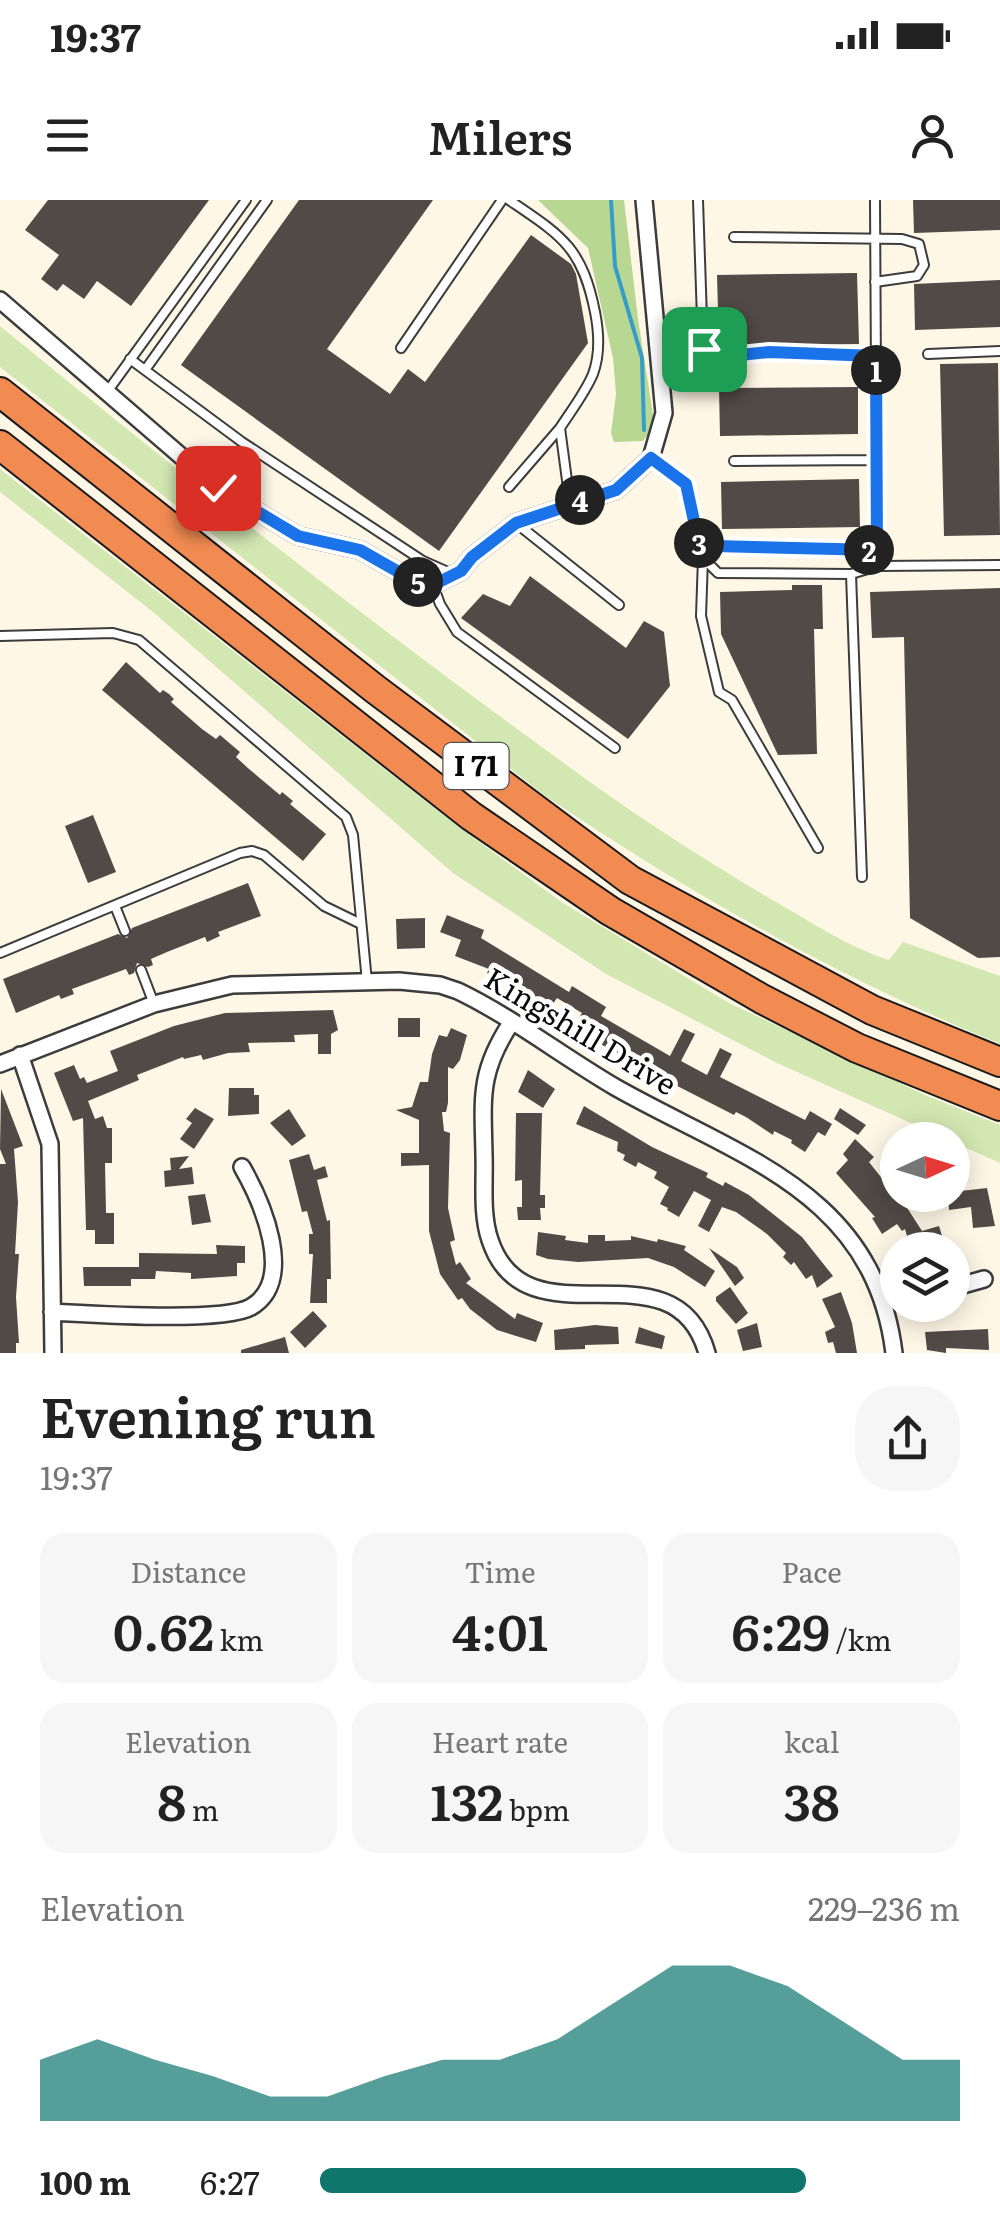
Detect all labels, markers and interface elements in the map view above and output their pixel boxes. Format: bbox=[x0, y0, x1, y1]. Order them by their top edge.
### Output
text: 19:37 bbox=[50, 7, 141, 64]
text: Milers bbox=[428, 102, 572, 169]
icon: menu bbox=[40, 108, 95, 163]
icon: person bbox=[905, 108, 960, 163]
pin bbox=[662, 307, 747, 392]
icon: arrive bbox=[677, 322, 732, 377]
pin: 1 bbox=[851, 345, 901, 395]
text: 1 bbox=[870, 349, 882, 391]
pin bbox=[176, 446, 261, 531]
icon: check bbox=[191, 461, 246, 516]
pin: 4 bbox=[555, 475, 605, 525]
text: 4 bbox=[572, 479, 588, 521]
pin: 3 bbox=[674, 518, 724, 568]
text: 3 bbox=[691, 522, 707, 564]
pin: 2 bbox=[844, 525, 894, 575]
text: 2 bbox=[861, 529, 877, 571]
pin: 5 bbox=[393, 557, 443, 607]
text: 5 bbox=[410, 561, 426, 603]
road number: I 71 bbox=[444, 743, 508, 789]
street label: Kingshill Drive bbox=[477, 955, 686, 1104]
north arrow bbox=[880, 1122, 970, 1212]
map controls bbox=[880, 1122, 970, 1322]
button: layers bbox=[880, 1232, 970, 1322]
text: Evening run bbox=[40, 1373, 376, 1455]
button: share bbox=[855, 1386, 960, 1491]
text: 19:37 bbox=[40, 1452, 113, 1500]
text: Distance bbox=[130, 1550, 246, 1592]
text: Time bbox=[464, 1550, 536, 1592]
text: Pace bbox=[782, 1550, 842, 1592]
text: 0.62 bbox=[113, 1592, 214, 1666]
text: 4:01 bbox=[452, 1592, 548, 1666]
text: 6:29 bbox=[732, 1592, 830, 1666]
text: km bbox=[214, 1618, 264, 1660]
text: /km bbox=[830, 1618, 892, 1660]
text: Elevation bbox=[125, 1720, 252, 1762]
text: Heart rate bbox=[432, 1720, 568, 1762]
text: kcal bbox=[784, 1720, 839, 1762]
text: 8 bbox=[158, 1762, 186, 1836]
text: 132 bbox=[430, 1762, 503, 1836]
text: 38 bbox=[784, 1762, 840, 1836]
text: m bbox=[186, 1788, 219, 1830]
text: bpm bbox=[503, 1788, 570, 1830]
text: Elevation bbox=[40, 1883, 185, 1931]
text: 229–236 m bbox=[808, 1883, 960, 1931]
text: 100 m bbox=[40, 2157, 131, 2205]
text: 6:27 bbox=[200, 2157, 260, 2205]

